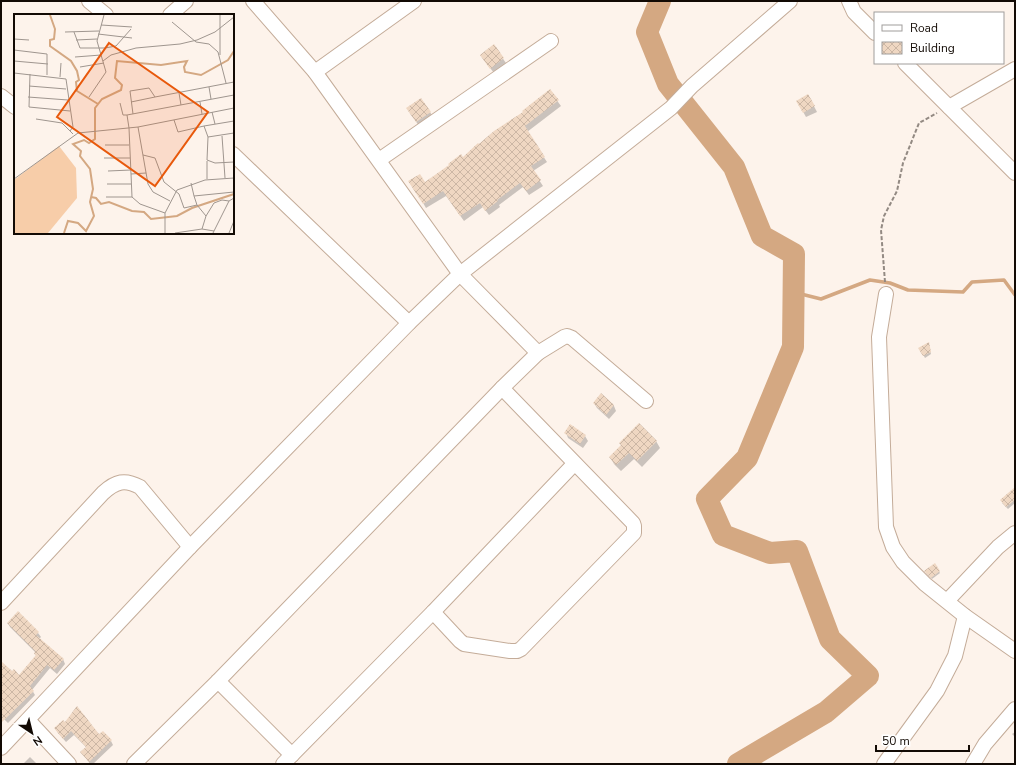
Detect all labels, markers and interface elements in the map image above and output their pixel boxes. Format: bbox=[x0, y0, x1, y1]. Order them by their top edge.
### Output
legend bbox=[874, 12, 1004, 64]
inset map bbox=[14, 14, 234, 234]
text: Road bbox=[910, 20, 938, 36]
text: Building bbox=[910, 40, 955, 56]
north arrow bbox=[12, 713, 52, 753]
scale bar bbox=[876, 727, 969, 753]
text: N bbox=[30, 732, 45, 749]
text: 50 m bbox=[882, 733, 910, 749]

